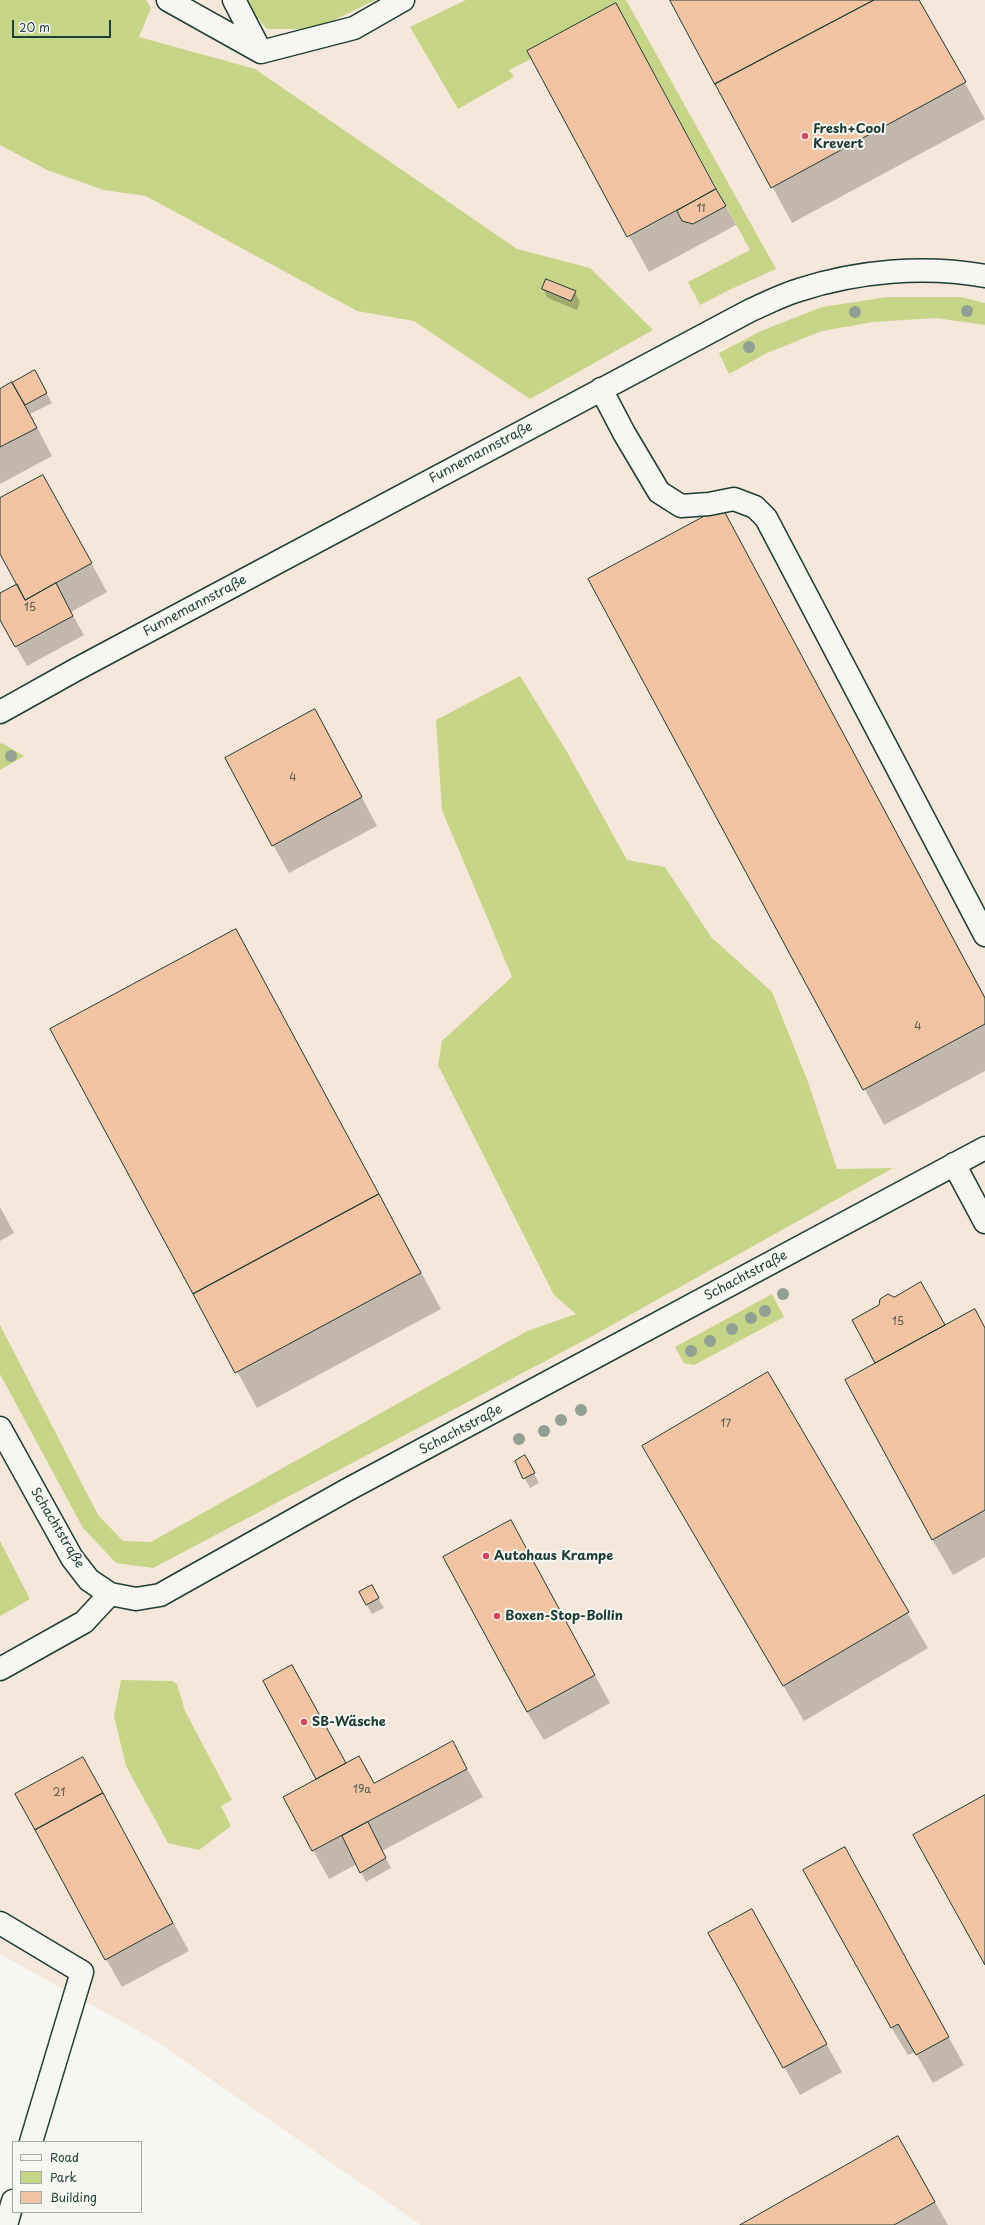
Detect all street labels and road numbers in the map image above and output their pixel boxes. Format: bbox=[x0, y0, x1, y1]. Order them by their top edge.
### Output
street label: Funnemannstraße bbox=[427, 419, 535, 487]
street label: Funnemannstraße bbox=[141, 572, 249, 640]
street label: Schachtstraße bbox=[702, 1248, 790, 1304]
street label: Schachtstraße bbox=[417, 1402, 505, 1458]
street label: Schachtstraße bbox=[27, 1485, 87, 1571]

